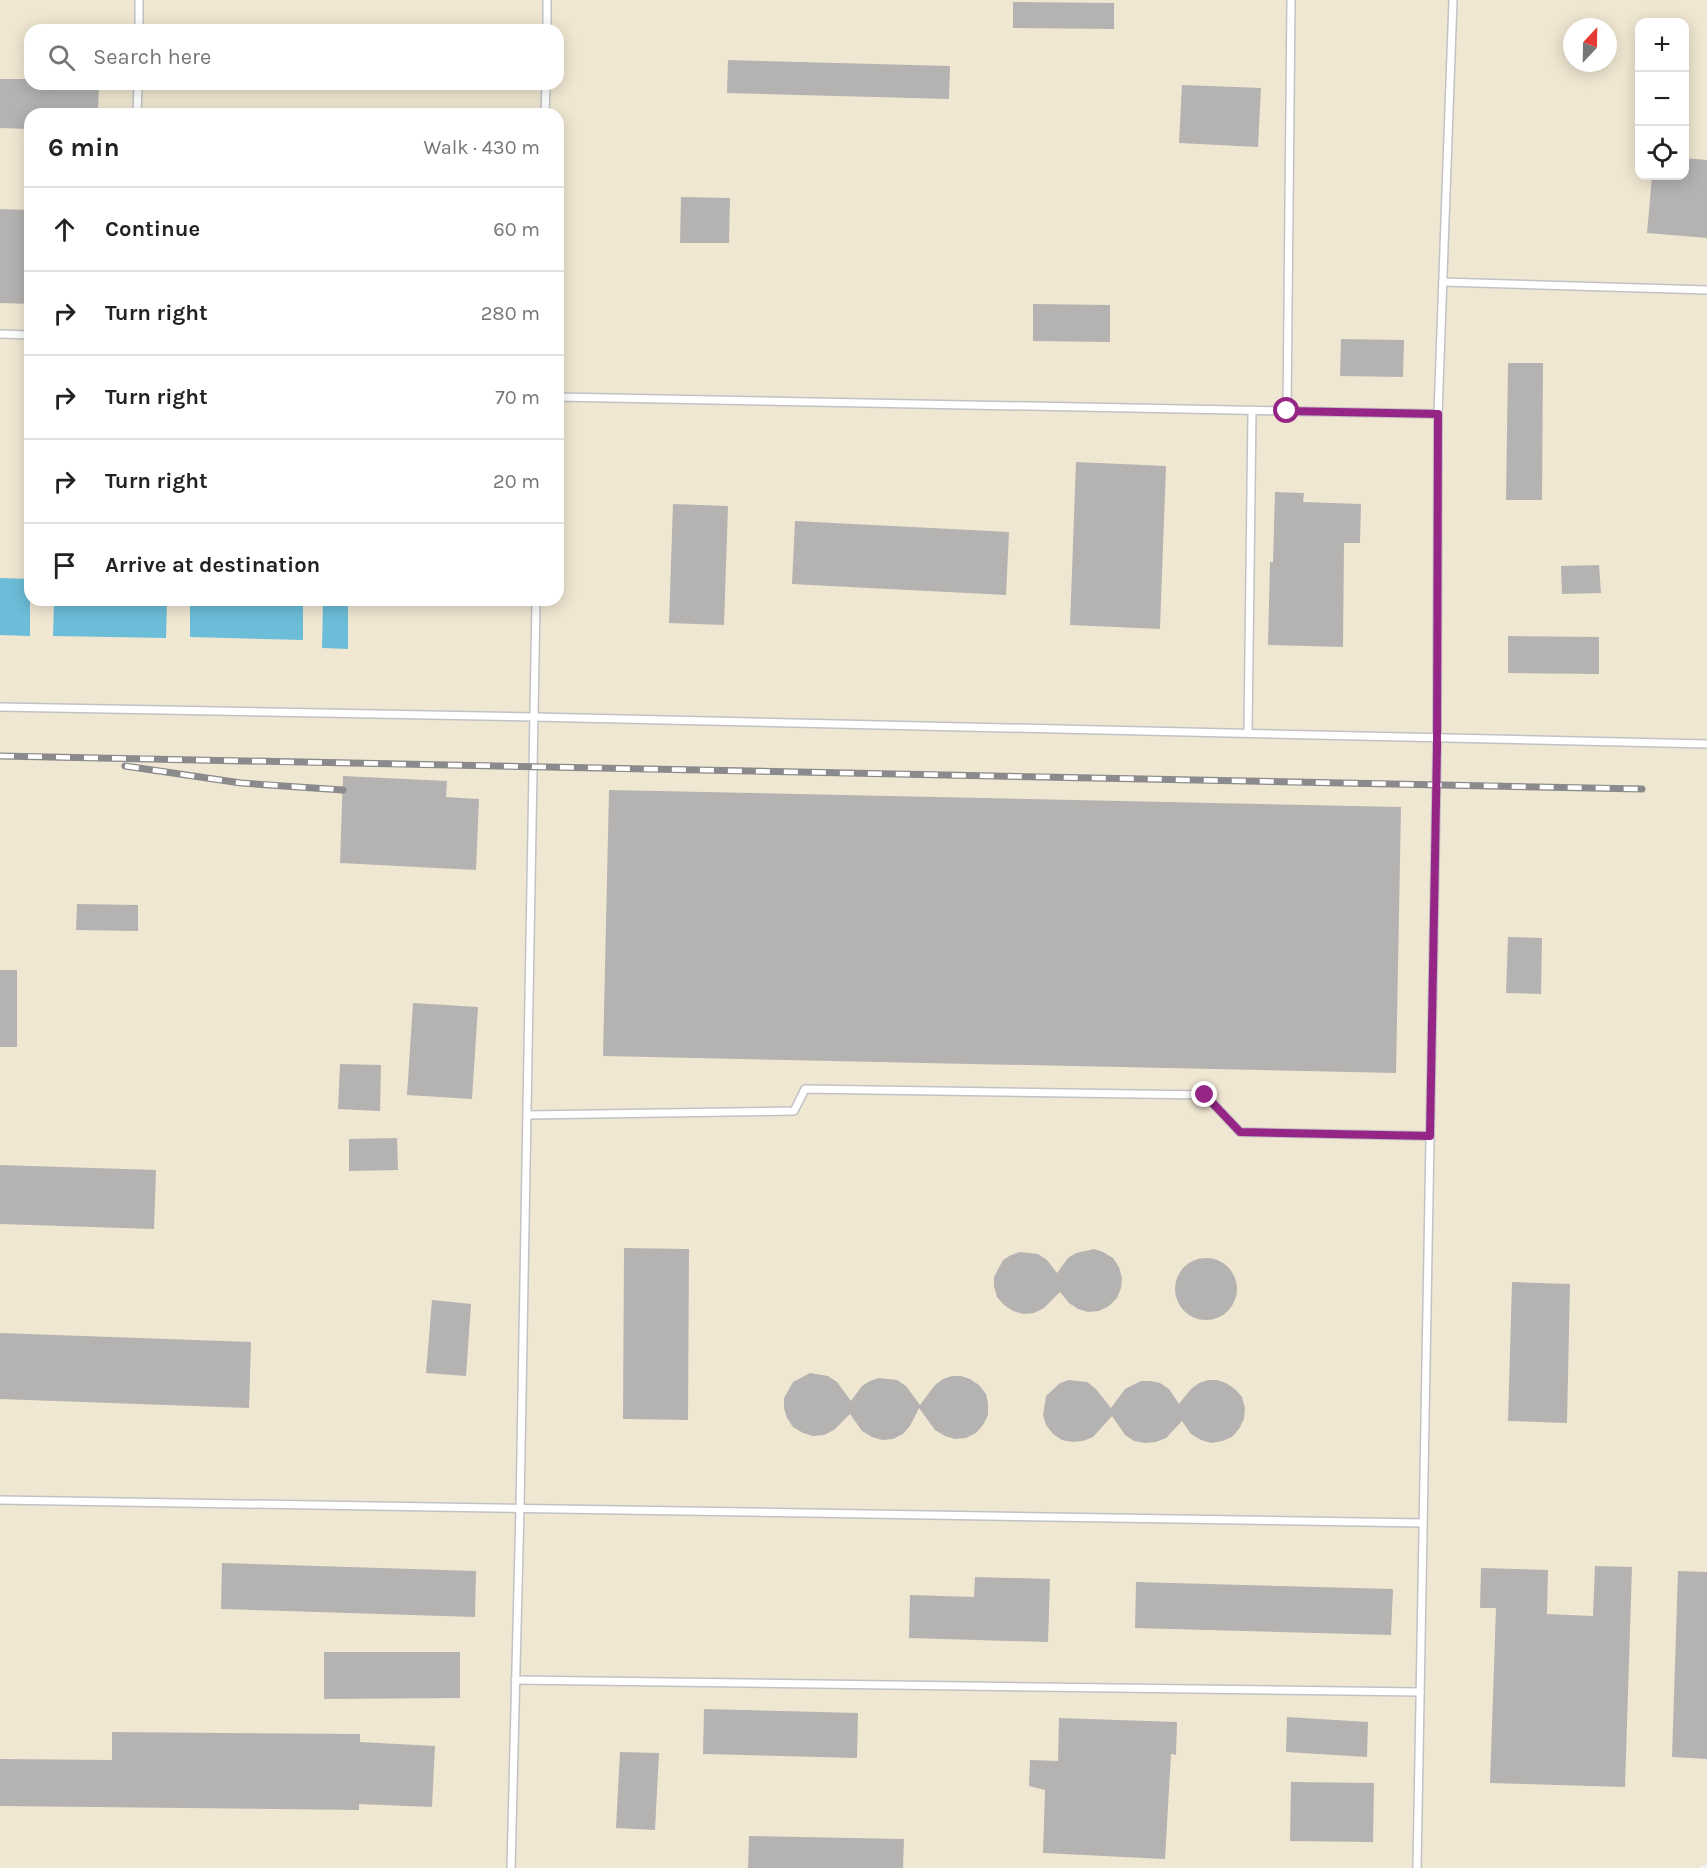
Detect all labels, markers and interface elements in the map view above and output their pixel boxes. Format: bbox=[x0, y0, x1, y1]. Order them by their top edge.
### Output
north arrow bbox=[1563, 18, 1617, 72]
map controls bbox=[1635, 18, 1689, 180]
button: + bbox=[1635, 18, 1689, 72]
search box bbox=[24, 24, 564, 90]
icon: search bbox=[45, 41, 78, 74]
text: Search here bbox=[93, 44, 211, 70]
button: − bbox=[1635, 72, 1689, 126]
button: locate bbox=[1635, 126, 1689, 180]
text: 6 min bbox=[48, 132, 120, 163]
text: Walk · 430 m bbox=[424, 136, 540, 159]
icon: ahead bbox=[48, 213, 81, 246]
text: Continue bbox=[105, 216, 200, 242]
text: 60 m bbox=[493, 218, 540, 241]
icon: right bbox=[48, 297, 81, 330]
text: Turn right bbox=[105, 300, 208, 326]
text: 280 m bbox=[481, 302, 540, 325]
icon: right bbox=[48, 381, 81, 414]
text: Turn right bbox=[105, 384, 208, 410]
text: 70 m bbox=[495, 386, 540, 409]
route start bbox=[1273, 397, 1299, 423]
icon: right bbox=[48, 465, 81, 498]
text: Turn right bbox=[105, 468, 208, 494]
text: 20 m bbox=[493, 470, 540, 493]
icon: arrive bbox=[48, 549, 81, 582]
text: Arrive at destination bbox=[105, 552, 320, 578]
route end bbox=[1191, 1081, 1217, 1107]

